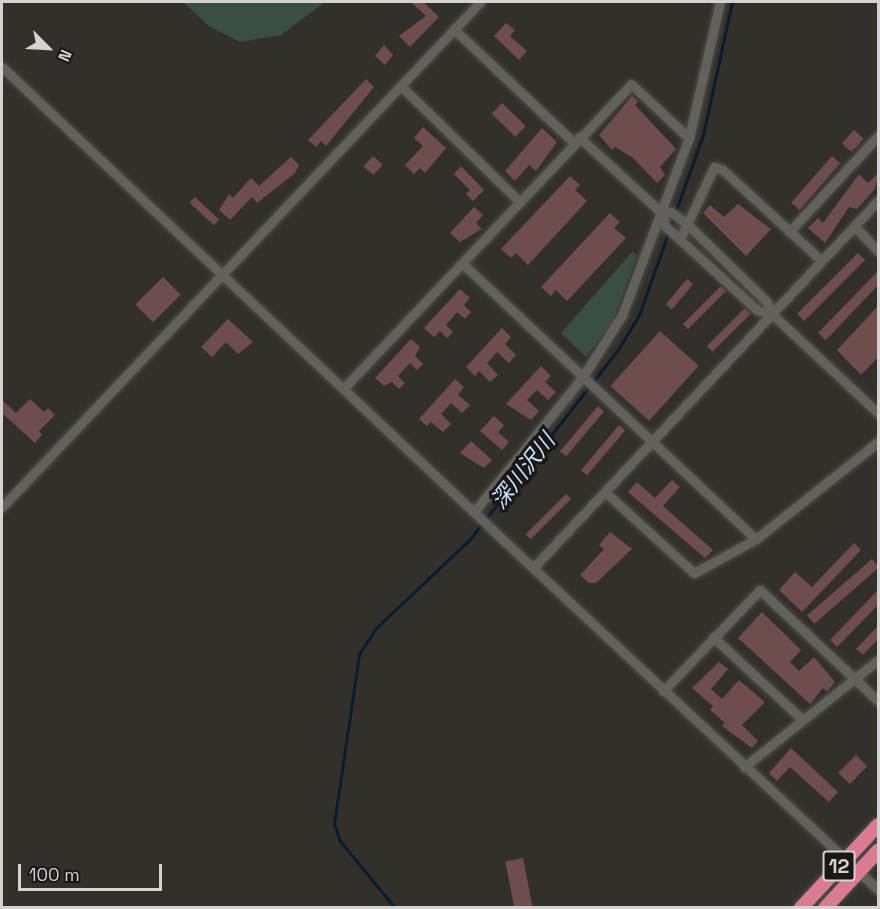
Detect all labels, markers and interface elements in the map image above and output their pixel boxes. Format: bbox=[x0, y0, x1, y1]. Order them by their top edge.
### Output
north arrow bbox=[18, 18, 78, 78]
text: N bbox=[53, 46, 77, 65]
water label: 深川沢川 bbox=[486, 428, 560, 514]
road number: 12 bbox=[822, 849, 856, 883]
scale bar bbox=[21, 852, 165, 890]
text: 100 m bbox=[29, 863, 80, 886]

